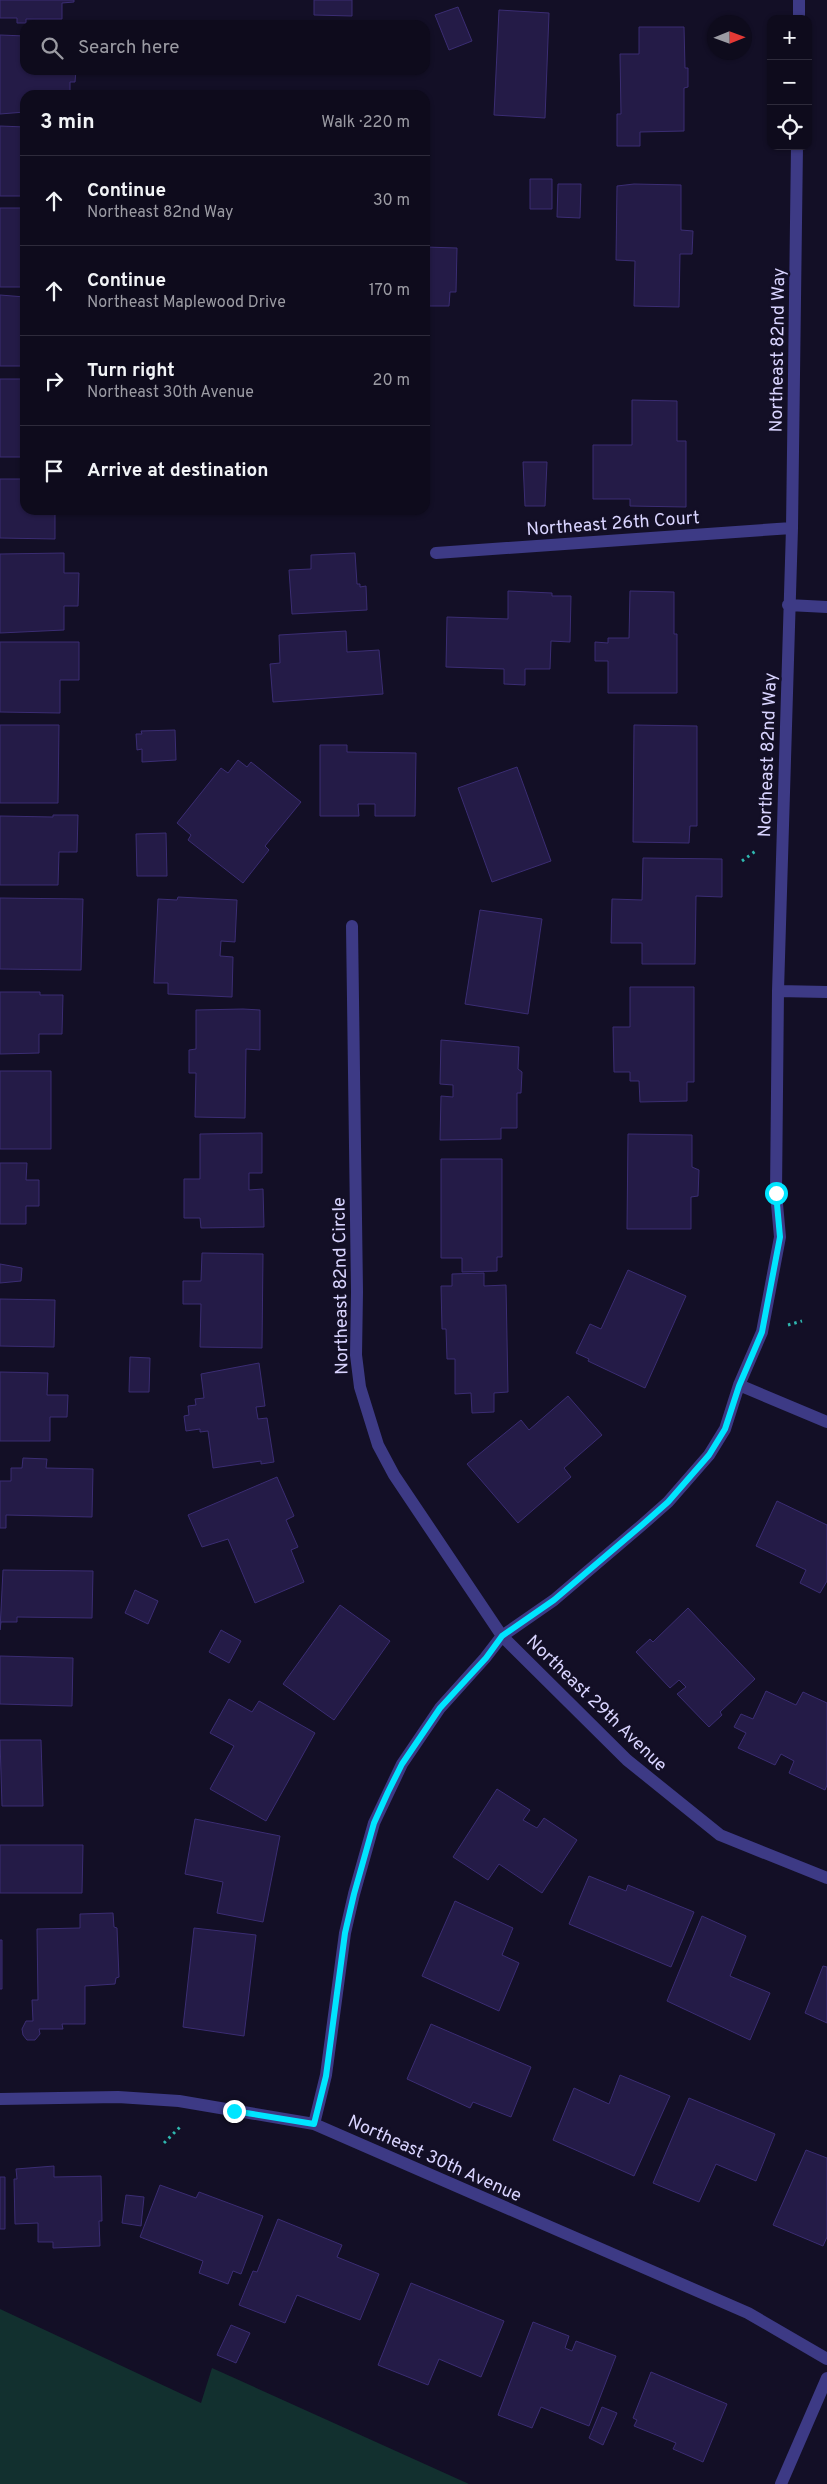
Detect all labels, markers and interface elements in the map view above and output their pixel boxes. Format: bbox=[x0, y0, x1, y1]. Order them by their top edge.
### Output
north arrow bbox=[707, 15, 752, 60]
map controls bbox=[767, 15, 812, 150]
button: + bbox=[767, 15, 812, 60]
search box bbox=[20, 20, 430, 75]
icon: search bbox=[38, 34, 66, 62]
text: Search here bbox=[78, 36, 180, 60]
button: − bbox=[767, 60, 812, 105]
button: locate bbox=[767, 105, 812, 150]
text: 3 min bbox=[40, 109, 95, 136]
text: Walk · 220 m bbox=[321, 113, 410, 133]
text: Continue bbox=[87, 179, 166, 203]
icon: ahead bbox=[40, 187, 68, 215]
text: 30 m bbox=[373, 191, 410, 211]
text: Northeast 82nd Way bbox=[87, 203, 234, 223]
street label: Northeast 82nd Way bbox=[766, 267, 791, 433]
text: Continue bbox=[87, 269, 166, 293]
icon: ahead bbox=[40, 277, 68, 305]
text: 170 m bbox=[369, 281, 410, 301]
text: Northeast Maplewood Drive bbox=[87, 293, 286, 313]
text: Turn right bbox=[87, 359, 175, 383]
icon: right bbox=[40, 367, 68, 395]
text: 20 m bbox=[373, 371, 410, 391]
text: Northeast 30th Avenue bbox=[87, 383, 254, 403]
icon: arrive bbox=[40, 457, 68, 485]
text: Arrive at destination bbox=[87, 459, 268, 483]
street label: Northeast 26th Court bbox=[526, 507, 701, 542]
street label: Northeast 82nd Way bbox=[754, 672, 783, 838]
route start bbox=[765, 1182, 788, 1205]
street label: Northeast 82nd Circle bbox=[328, 1197, 355, 1375]
street label: Northeast 29th Avenue bbox=[521, 1631, 671, 1777]
route end bbox=[223, 2100, 246, 2123]
street label: Northeast 30th Avenue bbox=[344, 2111, 525, 2208]

